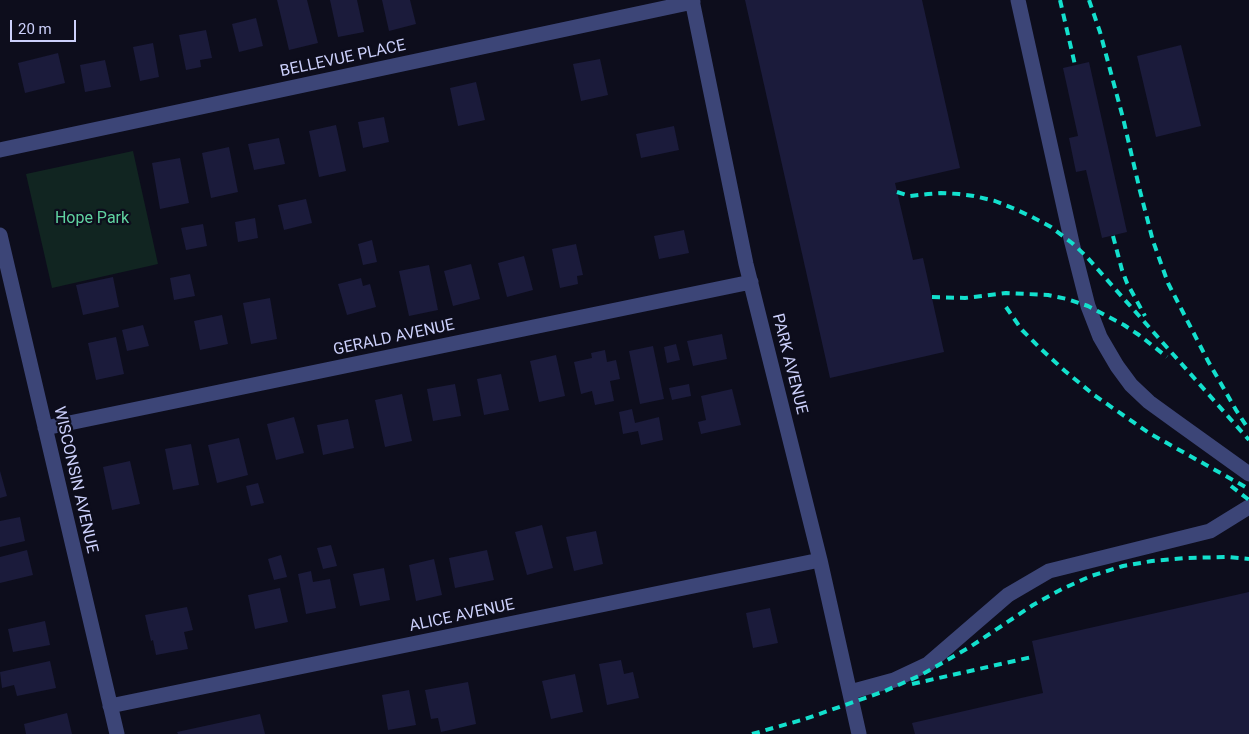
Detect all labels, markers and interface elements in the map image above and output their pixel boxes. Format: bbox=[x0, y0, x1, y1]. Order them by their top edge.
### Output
scale bar bbox=[12, 10, 79, 42]
text: 20 m bbox=[18, 20, 52, 38]
street label: BELLEVUE PLACE bbox=[279, 36, 407, 82]
park label: Hope Park bbox=[55, 209, 129, 229]
street label: PARK AVENUE bbox=[767, 312, 811, 416]
street label: GERALD AVENUE bbox=[332, 316, 456, 360]
street label: WISCONSIN AVENUE bbox=[49, 405, 101, 555]
street label: ALICE AVENUE bbox=[408, 596, 516, 636]

